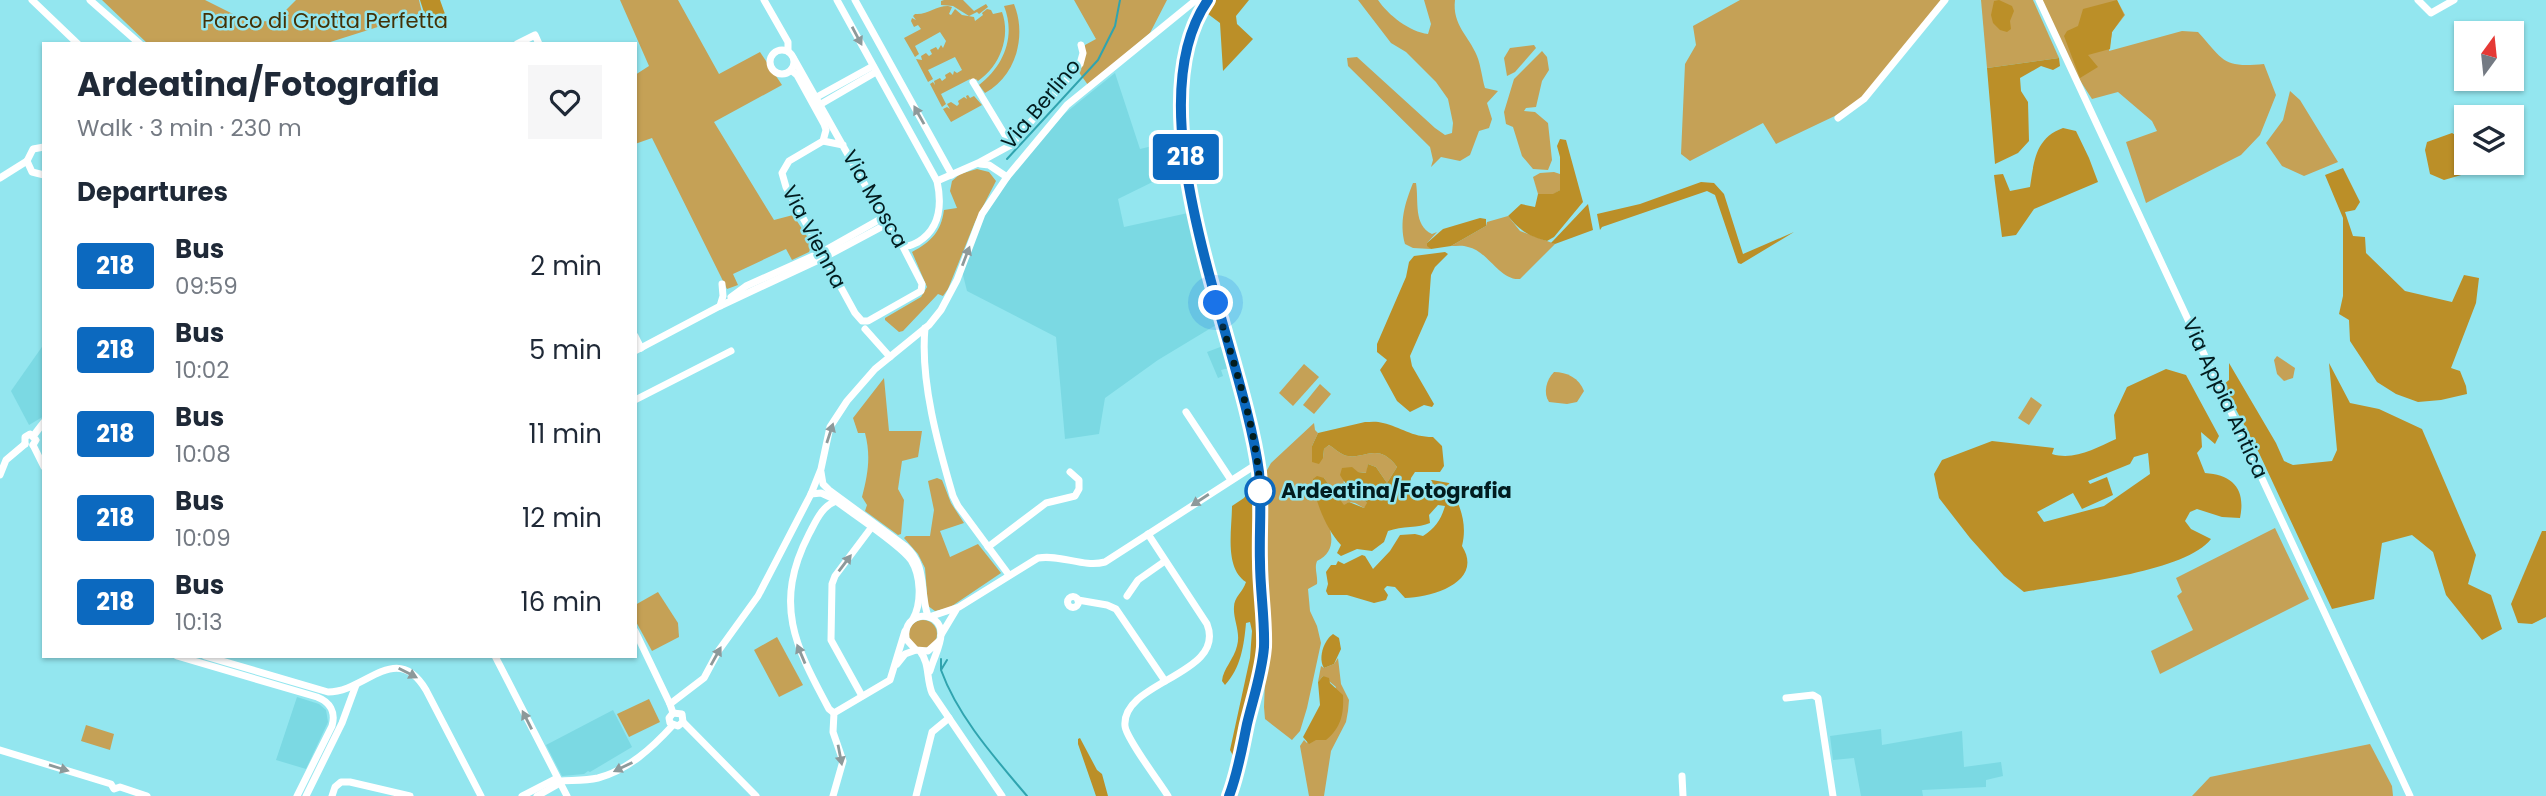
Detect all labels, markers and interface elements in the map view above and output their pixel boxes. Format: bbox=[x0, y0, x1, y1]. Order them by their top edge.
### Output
park label: Parco di Grotta Perfetta bbox=[202, 6, 448, 35]
north arrow bbox=[2454, 21, 2524, 91]
map controls bbox=[2454, 21, 2524, 175]
one-way arrow bbox=[851, 26, 863, 46]
street label: Via Berlino bbox=[994, 52, 1087, 155]
text: Ardeatina/Fotografia bbox=[77, 61, 440, 108]
button: heart bbox=[528, 65, 602, 139]
button: layers bbox=[2454, 105, 2524, 175]
one-way arrow bbox=[913, 106, 925, 125]
text: Walk · 3 min · 230 m bbox=[77, 112, 302, 144]
line badge: 218 bbox=[1146, 134, 1226, 180]
text: 218 bbox=[1167, 140, 1205, 173]
street label: Via Mosca bbox=[836, 144, 915, 253]
text: Departures bbox=[77, 174, 228, 210]
street label: Via Vienna bbox=[775, 180, 854, 293]
text: Bus bbox=[175, 231, 224, 267]
one-way arrow bbox=[960, 246, 971, 267]
text: 2 min bbox=[530, 248, 602, 284]
text: 218 bbox=[96, 249, 135, 282]
text: 09:59 bbox=[175, 270, 238, 302]
your location bbox=[1198, 285, 1233, 320]
street label: Via Appia Antica bbox=[2176, 313, 2275, 483]
text: Bus bbox=[175, 315, 224, 351]
text: 5 min bbox=[529, 332, 602, 368]
text: 218 bbox=[96, 333, 135, 366]
text: 10:02 bbox=[175, 354, 229, 386]
text: Bus bbox=[175, 399, 224, 435]
text: 11 min bbox=[529, 416, 602, 452]
text: 218 bbox=[96, 417, 135, 450]
one-way arrow bbox=[825, 422, 835, 443]
text: 10:08 bbox=[175, 438, 231, 470]
marker: Ardeatina/Fotografia bbox=[1245, 476, 1275, 506]
place label: Ardeatina/Fotografia bbox=[1281, 476, 1512, 505]
text: Bus bbox=[175, 483, 224, 519]
one-way arrow bbox=[1190, 494, 1209, 507]
text: 12 min bbox=[522, 500, 602, 536]
text: 218 bbox=[96, 501, 135, 534]
text: 10:09 bbox=[175, 522, 231, 554]
one-way arrow bbox=[838, 554, 853, 572]
text: Bus bbox=[175, 567, 224, 603]
text: 16 min bbox=[520, 584, 602, 620]
text: 218 bbox=[96, 585, 135, 618]
text: 10:13 bbox=[175, 606, 223, 638]
one-way arrow bbox=[795, 644, 807, 664]
one-way arrow bbox=[711, 646, 722, 666]
one-way arrow bbox=[398, 668, 418, 679]
one-way arrow bbox=[522, 710, 533, 730]
one-way arrow bbox=[834, 744, 845, 766]
one-way arrow bbox=[613, 761, 633, 772]
one-way arrow bbox=[48, 763, 69, 773]

